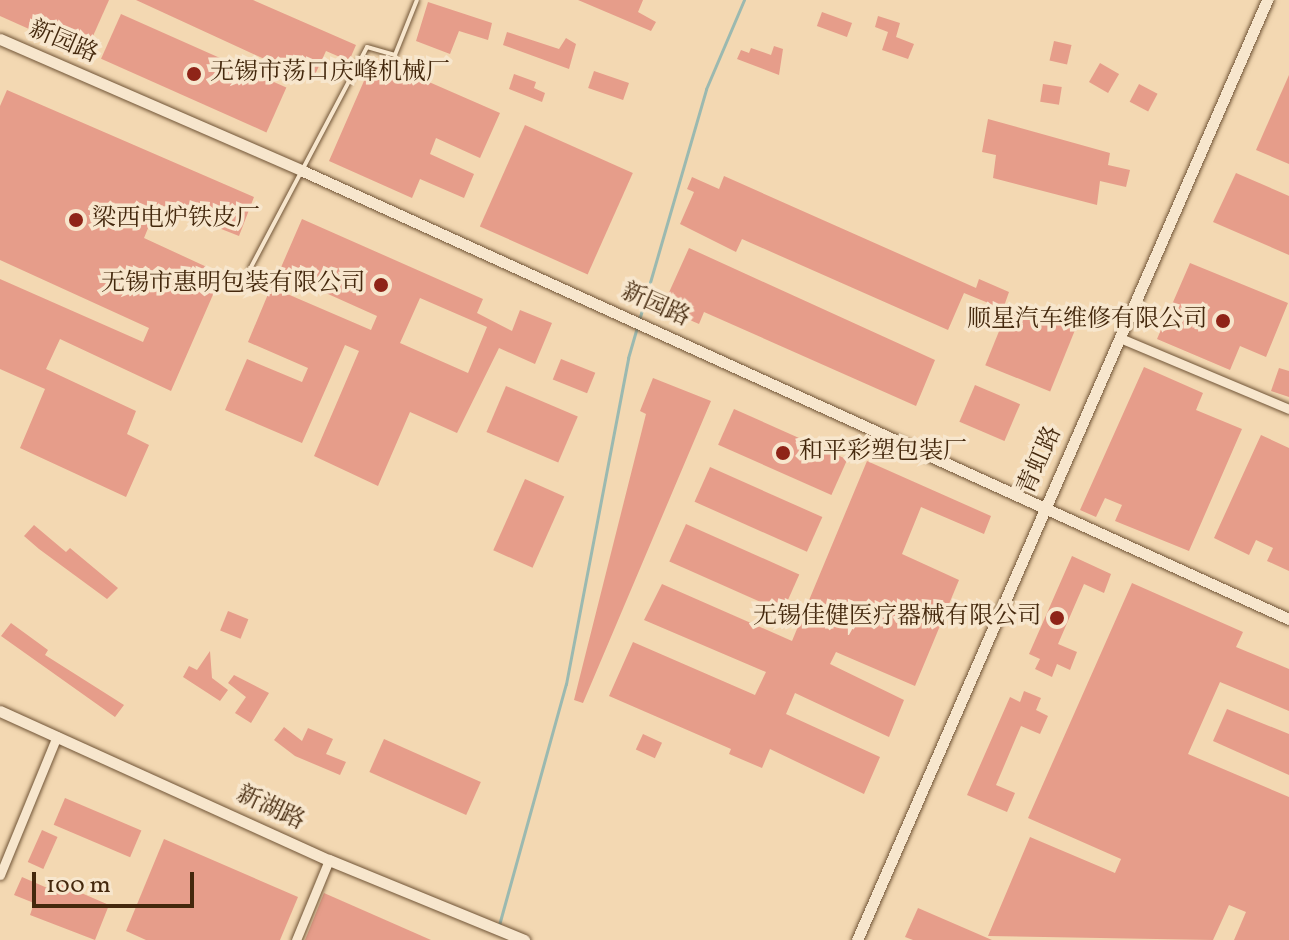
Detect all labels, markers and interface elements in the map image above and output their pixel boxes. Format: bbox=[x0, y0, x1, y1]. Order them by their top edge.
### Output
street label: 新园路 bbox=[24, 16, 102, 70]
place label: 无锡市荡口庆峰机械厂 bbox=[210, 60, 450, 88]
marker: 无锡市荡口庆峰机械厂 bbox=[185, 65, 203, 83]
place label: 梁西电炉铁皮厂 bbox=[92, 206, 260, 234]
marker: 梁西电炉铁皮厂 bbox=[67, 211, 85, 229]
place label: 无锡市惠明包装有限公司 bbox=[101, 271, 365, 299]
marker: 无锡市惠明包装有限公司 bbox=[372, 276, 390, 294]
street label: 新园路 bbox=[616, 278, 694, 334]
place label: 顺星汽车维修有限公司 bbox=[967, 307, 1207, 335]
marker: 顺星汽车维修有限公司 bbox=[1214, 312, 1232, 330]
street label: 青虹路 bbox=[1013, 422, 1069, 500]
place label: 和平彩塑包装厂 bbox=[799, 439, 967, 467]
marker: 和平彩塑包装厂 bbox=[774, 444, 792, 462]
place label: 无锡佳健医疗器械有限公司 bbox=[753, 604, 1041, 632]
marker: 无锡佳健医疗器械有限公司 bbox=[1048, 609, 1066, 627]
street label: 新湖路 bbox=[231, 781, 309, 837]
scale bar bbox=[36, 856, 198, 906]
text: 100 m bbox=[46, 869, 111, 903]

